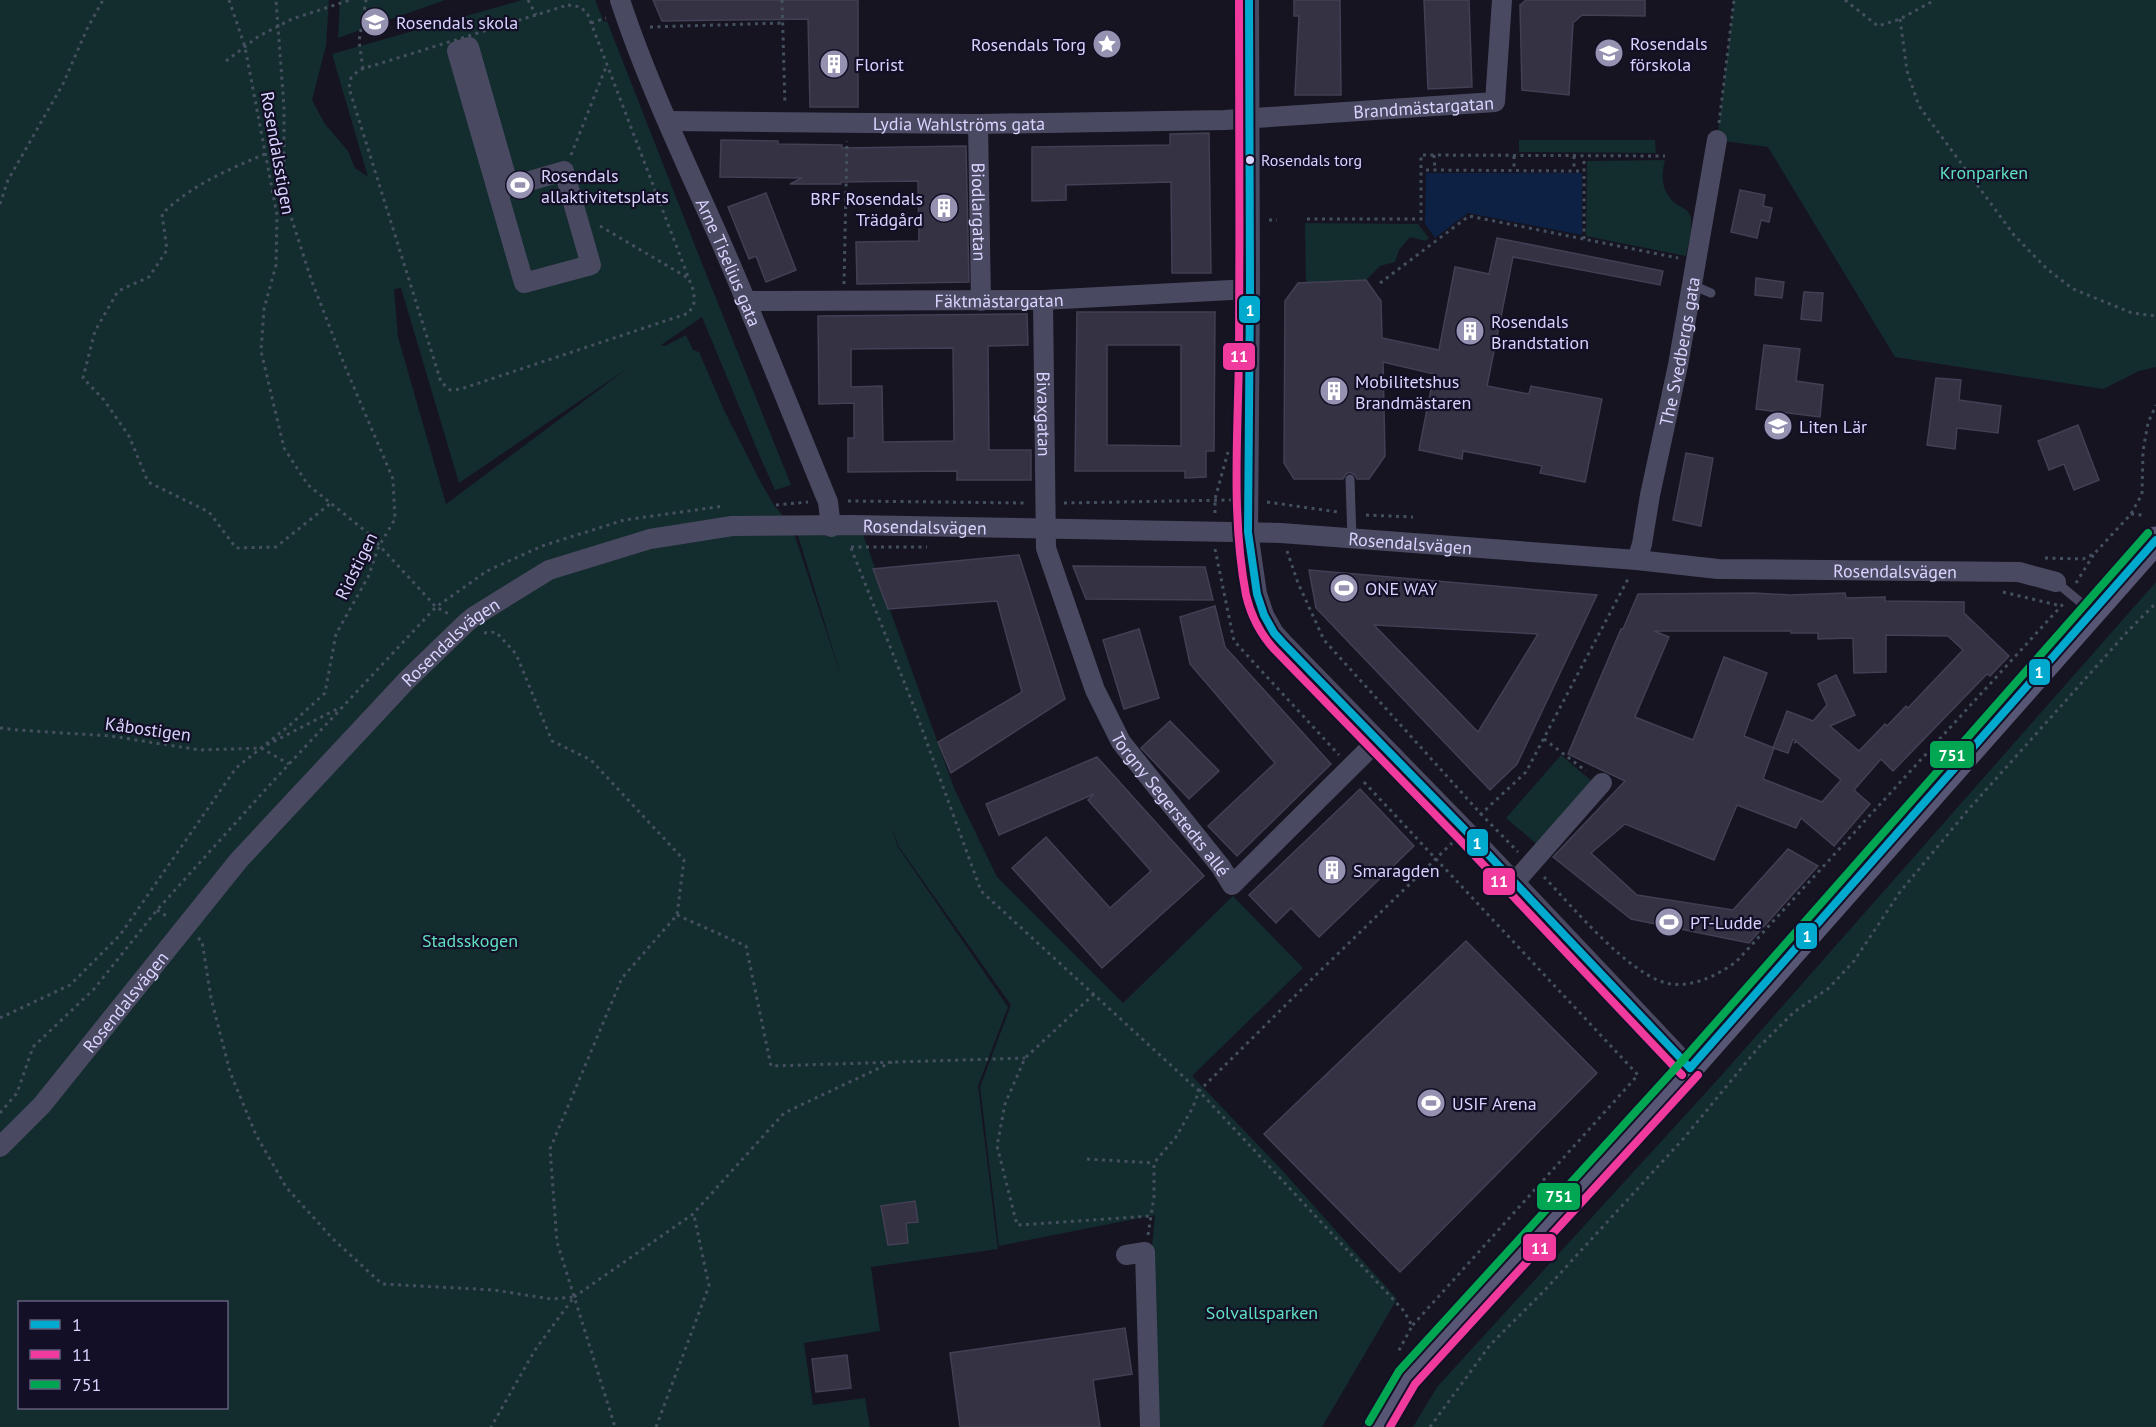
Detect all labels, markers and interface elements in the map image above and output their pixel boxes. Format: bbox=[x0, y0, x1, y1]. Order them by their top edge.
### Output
school or university icon: Rosendals skola bbox=[359, 6, 391, 38]
place label: Rosendals skola bbox=[396, 11, 518, 34]
place icon: Rosendals Torg bbox=[1091, 28, 1123, 60]
place label: Rosendals förskola bbox=[1630, 32, 1708, 76]
place label: Rosendals Torg bbox=[971, 33, 1086, 56]
school or university icon: Rosendals förskola bbox=[1593, 37, 1625, 69]
building icon: Florist bbox=[818, 48, 850, 80]
place label: Florist bbox=[855, 53, 904, 76]
street label: Rosendalsstigen bbox=[256, 90, 300, 216]
street label: Brandmästargatan bbox=[1352, 91, 1495, 123]
street label: Lydia Wahlströms gata bbox=[873, 111, 1045, 136]
place label: Rosendals torg bbox=[1261, 150, 1362, 170]
marker: Rosendals torg bbox=[1244, 154, 1256, 166]
park label: Kronparken bbox=[1940, 161, 2028, 184]
street label: Biodlargatan bbox=[967, 163, 992, 261]
place label: Rosendals allaktivitetsplats bbox=[541, 164, 669, 208]
sports icon: Rosendals allaktivitetsplats bbox=[504, 169, 536, 201]
place label: BRF Rosendals Trädgård bbox=[810, 187, 923, 231]
building icon: BRF Rosendals Trädgård bbox=[928, 192, 960, 224]
street label: Arne Tiselius gata bbox=[691, 194, 767, 330]
street label: The Svedbergs gata bbox=[1654, 275, 1705, 428]
street label: Fäktmästargatan bbox=[935, 287, 1064, 312]
line badge: 1 bbox=[1238, 295, 1261, 324]
text: 1 bbox=[1245, 300, 1255, 320]
place label: Rosendals Brandstation bbox=[1491, 310, 1589, 354]
building icon: Rosendals Brandstation bbox=[1454, 315, 1486, 347]
line badge: 11 bbox=[1222, 342, 1256, 371]
text: 11 bbox=[1230, 346, 1248, 366]
place label: Mobilitetshus Brandmästaren bbox=[1355, 370, 1471, 414]
street label: Bivaxgatan bbox=[1032, 371, 1056, 457]
building icon: Mobilitetshus Brandmästaren bbox=[1318, 375, 1350, 407]
school or university icon: Liten Lär bbox=[1762, 410, 1794, 442]
place label: Liten Lär bbox=[1799, 415, 1867, 438]
street label: Rosendalsvägen bbox=[863, 514, 987, 539]
street label: Rosendalsvägen bbox=[1348, 527, 1473, 559]
street label: Ridstigen bbox=[330, 528, 382, 604]
street label: Rosendalsvägen bbox=[1833, 559, 1957, 583]
sports icon: ONE WAY bbox=[1328, 572, 1360, 604]
place label: ONE WAY bbox=[1365, 577, 1437, 600]
street label: Rosendalsvägen bbox=[396, 592, 503, 691]
line badge: 1 bbox=[2028, 658, 2051, 686]
text: 1 bbox=[2034, 662, 2044, 682]
street label: Kåbostigen bbox=[104, 712, 192, 746]
street label: Torgny Segerstedts allé bbox=[1106, 728, 1235, 880]
line badge: 751 bbox=[1929, 740, 1975, 769]
text: 751 bbox=[1938, 745, 1966, 765]
line badge: 1 bbox=[1466, 828, 1489, 857]
text: 1 bbox=[1472, 833, 1482, 853]
building icon: Smaragden bbox=[1316, 854, 1348, 886]
place label: Smaragden bbox=[1353, 859, 1440, 882]
line badge: 11 bbox=[1482, 867, 1516, 896]
text: 11 bbox=[1490, 871, 1508, 891]
sports icon: PT-Ludde bbox=[1653, 906, 1685, 938]
place label: PT-Ludde bbox=[1690, 911, 1762, 934]
line badge: 1 bbox=[1795, 922, 1818, 950]
text: 1 bbox=[1802, 926, 1812, 946]
park label: Stadsskogen bbox=[422, 929, 518, 952]
street label: Rosendalsvägen bbox=[77, 946, 173, 1057]
sports icon: USIF Arena bbox=[1415, 1087, 1447, 1119]
place label: USIF Arena bbox=[1452, 1092, 1537, 1115]
line badge: 751 bbox=[1536, 1182, 1581, 1211]
text: 751 bbox=[1545, 1186, 1573, 1206]
line badge: 11 bbox=[1522, 1233, 1557, 1262]
text: 11 bbox=[1531, 1238, 1549, 1258]
legend bbox=[18, 1301, 228, 1409]
park label: Solvallsparken bbox=[1206, 1301, 1318, 1324]
text: 1 bbox=[72, 1313, 82, 1336]
text: 11 bbox=[72, 1343, 92, 1366]
text: 751 bbox=[72, 1373, 101, 1396]

